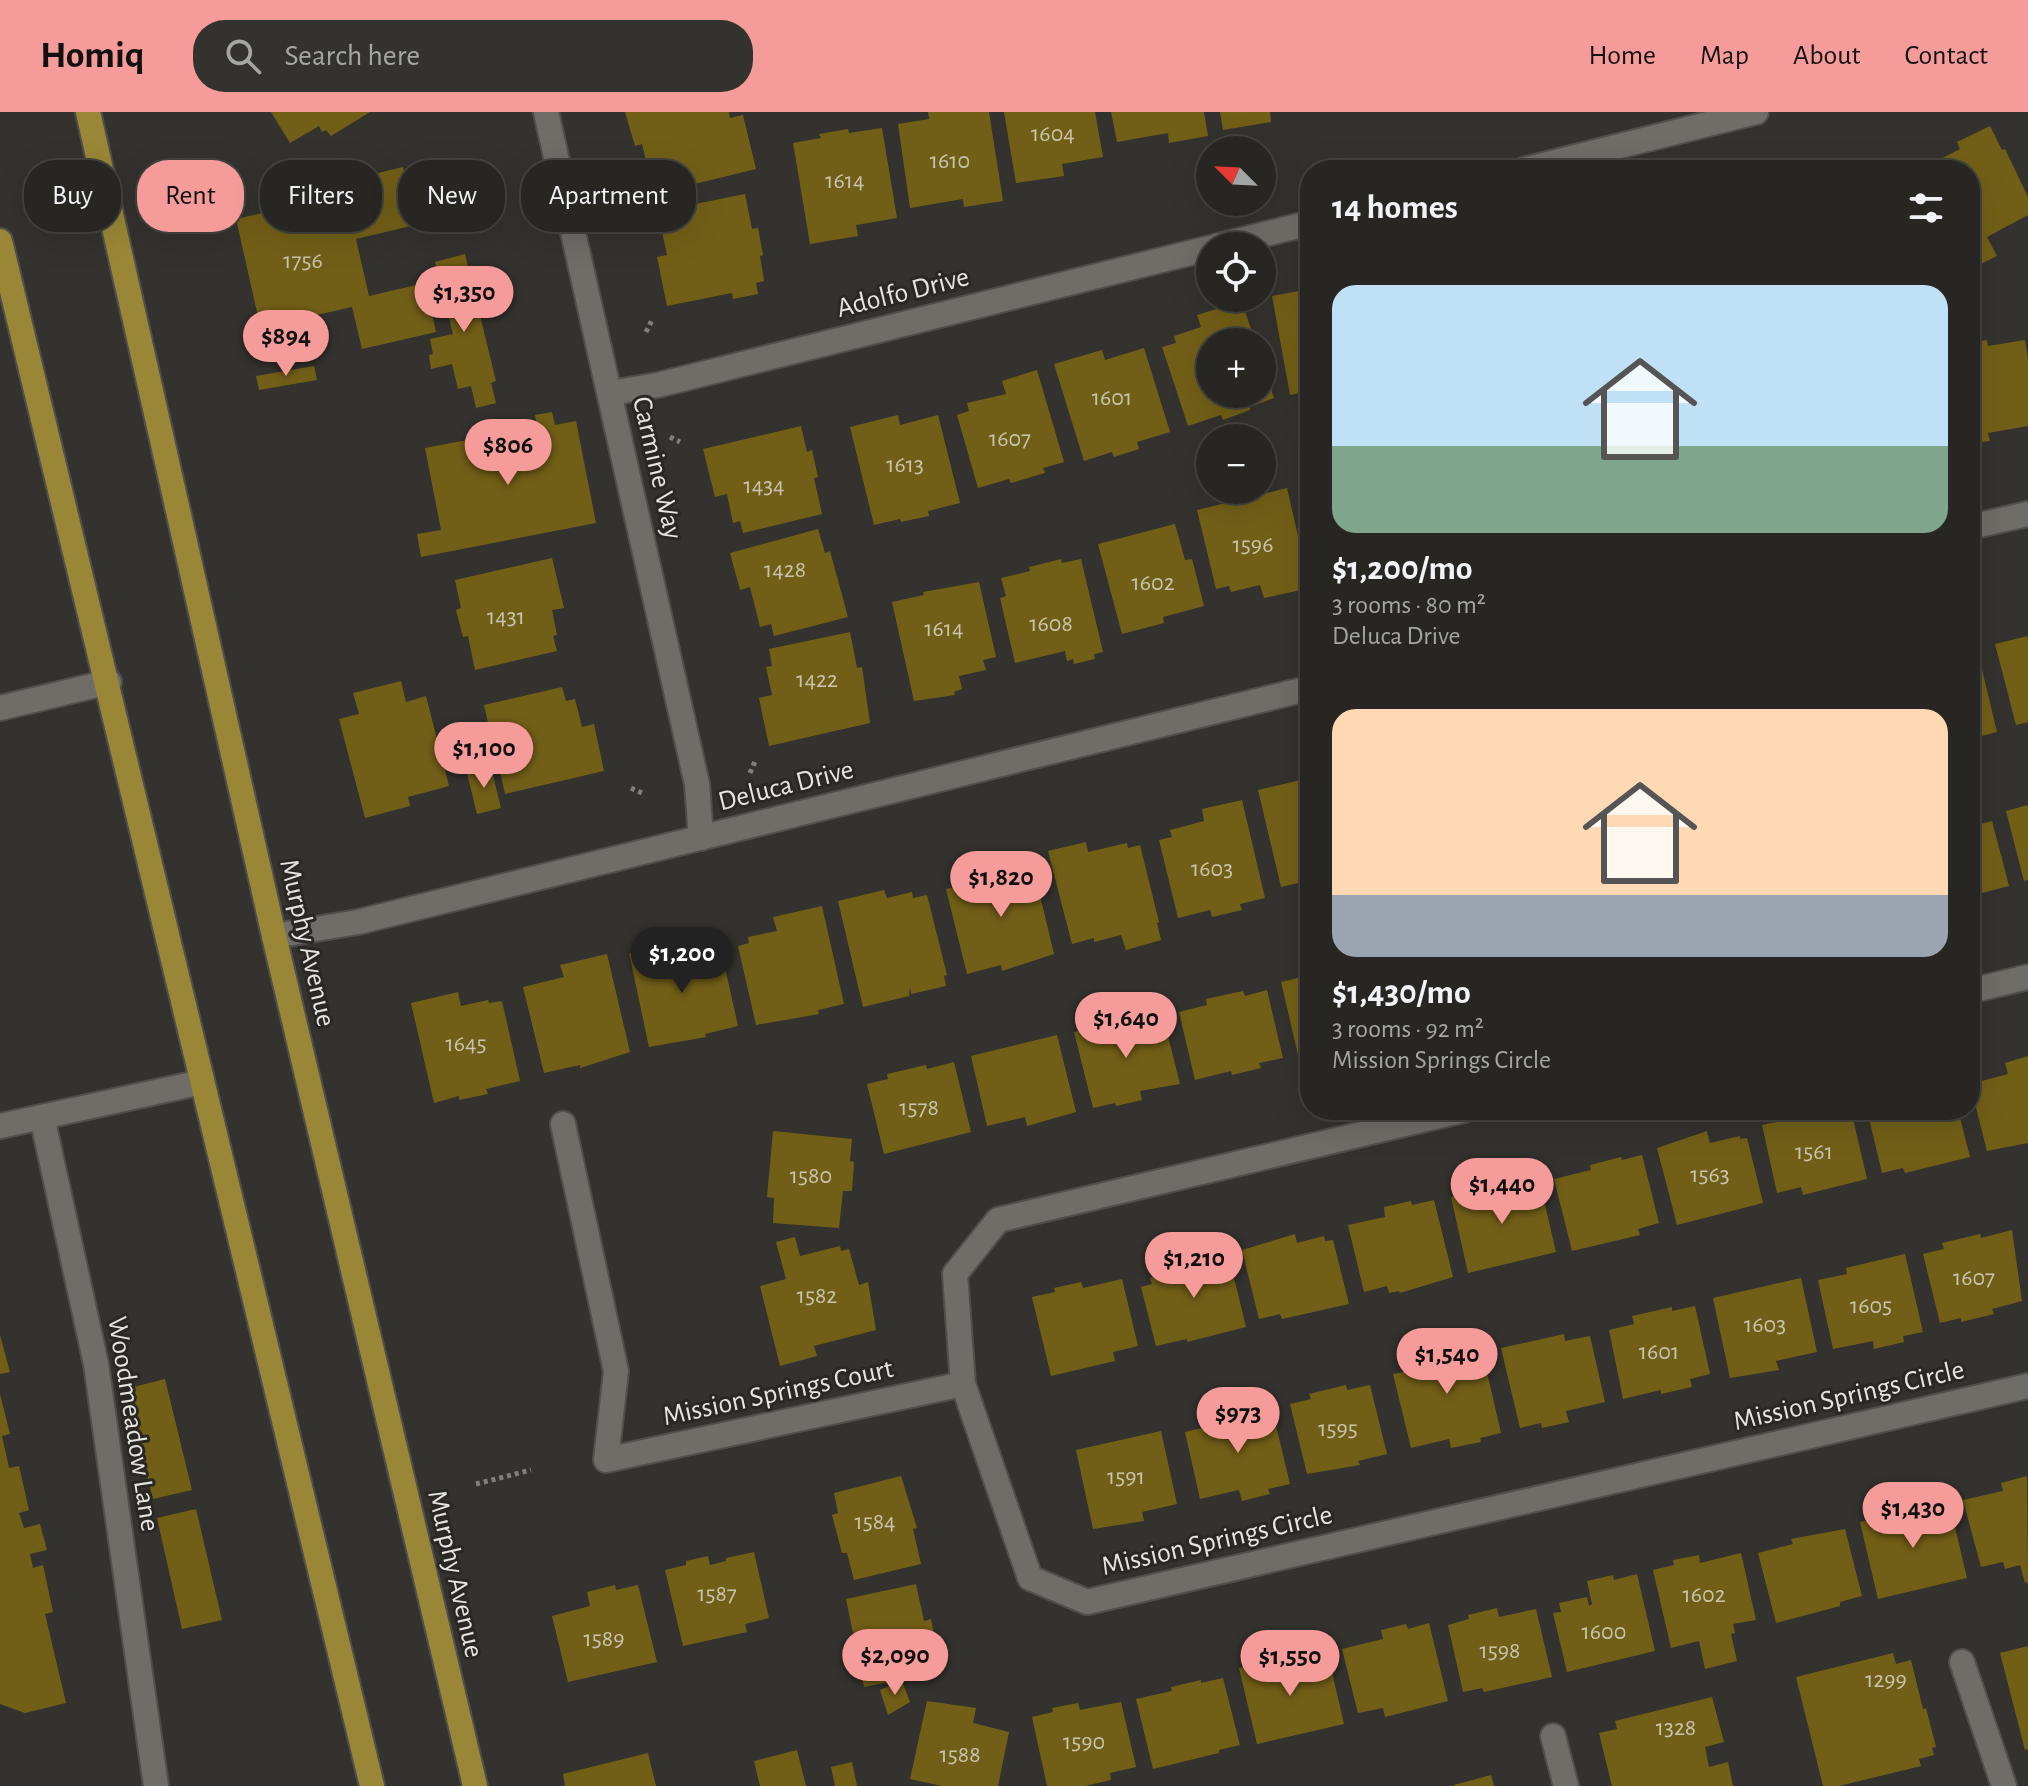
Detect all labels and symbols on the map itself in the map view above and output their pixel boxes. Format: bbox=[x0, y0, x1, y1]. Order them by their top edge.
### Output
house number: 1604 bbox=[1031, 122, 1075, 146]
north arrow bbox=[1196, 136, 1276, 216]
house number: 1610 bbox=[930, 149, 970, 173]
house number: 1614 bbox=[825, 169, 865, 193]
house number: 1756 bbox=[283, 249, 323, 273]
street label: Adolfo Drive bbox=[834, 263, 972, 323]
pin: $1,350 bbox=[399, 266, 529, 334]
pin: $894 bbox=[239, 310, 333, 378]
house number: 1601 bbox=[1092, 386, 1132, 410]
street label: Carmine Way bbox=[627, 394, 687, 542]
pin: $806 bbox=[461, 419, 555, 487]
house number: 1607 bbox=[989, 427, 1031, 451]
house number: 1613 bbox=[886, 453, 924, 477]
house number: 1434 bbox=[743, 474, 785, 498]
house number: 1596 bbox=[1233, 533, 1273, 557]
house number: 1428 bbox=[764, 558, 806, 582]
house number: 1602 bbox=[1131, 571, 1175, 595]
house number: 1431 bbox=[487, 605, 525, 629]
house number: 1608 bbox=[1029, 612, 1073, 636]
house number: 1614 bbox=[924, 617, 964, 641]
house number: 1422 bbox=[796, 668, 838, 692]
pin: $1,100 bbox=[419, 722, 549, 790]
street label: Deluca Drive bbox=[715, 756, 857, 816]
pin: $1,820 bbox=[936, 851, 1066, 919]
street label: Murphy Avenue bbox=[274, 857, 340, 1029]
house number: 1603 bbox=[1191, 857, 1233, 881]
pin: $1,200 bbox=[617, 927, 747, 995]
pin: $1,640 bbox=[1061, 992, 1191, 1060]
house number: 1645 bbox=[445, 1032, 487, 1056]
house number: 1578 bbox=[899, 1096, 939, 1120]
house number: 1561 bbox=[1795, 1140, 1833, 1164]
pin: $1,440 bbox=[1437, 1158, 1567, 1226]
house number: 1563 bbox=[1690, 1163, 1730, 1187]
house number: 1580 bbox=[790, 1164, 832, 1188]
pin: $1,210 bbox=[1129, 1232, 1259, 1300]
house number: 1607 bbox=[1953, 1266, 1995, 1290]
house number: 1582 bbox=[797, 1284, 837, 1308]
house number: 1605 bbox=[1850, 1294, 1892, 1318]
house number: 1603 bbox=[1744, 1313, 1786, 1337]
street label: Woodmeadow Lane bbox=[102, 1315, 164, 1533]
pin: $1,540 bbox=[1382, 1328, 1512, 1396]
house number: 1601 bbox=[1639, 1340, 1679, 1364]
street label: Mission Springs Court bbox=[660, 1355, 896, 1431]
street label: Mission Springs Circle bbox=[1731, 1356, 1967, 1436]
pin: $973 bbox=[1191, 1387, 1285, 1455]
house number: 1595 bbox=[1318, 1417, 1358, 1441]
house number: 1591 bbox=[1107, 1465, 1145, 1489]
pin: $1,430 bbox=[1848, 1482, 1978, 1550]
street label: Murphy Avenue bbox=[422, 1488, 488, 1660]
street label: Mission Springs Circle bbox=[1099, 1501, 1335, 1581]
house number: 1584 bbox=[854, 1510, 896, 1534]
house number: 1587 bbox=[697, 1582, 737, 1606]
house number: 1602 bbox=[1682, 1583, 1726, 1607]
house number: 1600 bbox=[1582, 1620, 1626, 1644]
house number: 1589 bbox=[584, 1627, 624, 1651]
pin: $2,090 bbox=[830, 1629, 960, 1697]
pin: $1,550 bbox=[1225, 1630, 1355, 1698]
house number: 1598 bbox=[1480, 1639, 1520, 1663]
house number: 1299 bbox=[1865, 1668, 1907, 1692]
house number: 1328 bbox=[1656, 1716, 1696, 1740]
house number: 1590 bbox=[1063, 1730, 1105, 1754]
house number: 1588 bbox=[939, 1743, 981, 1767]

